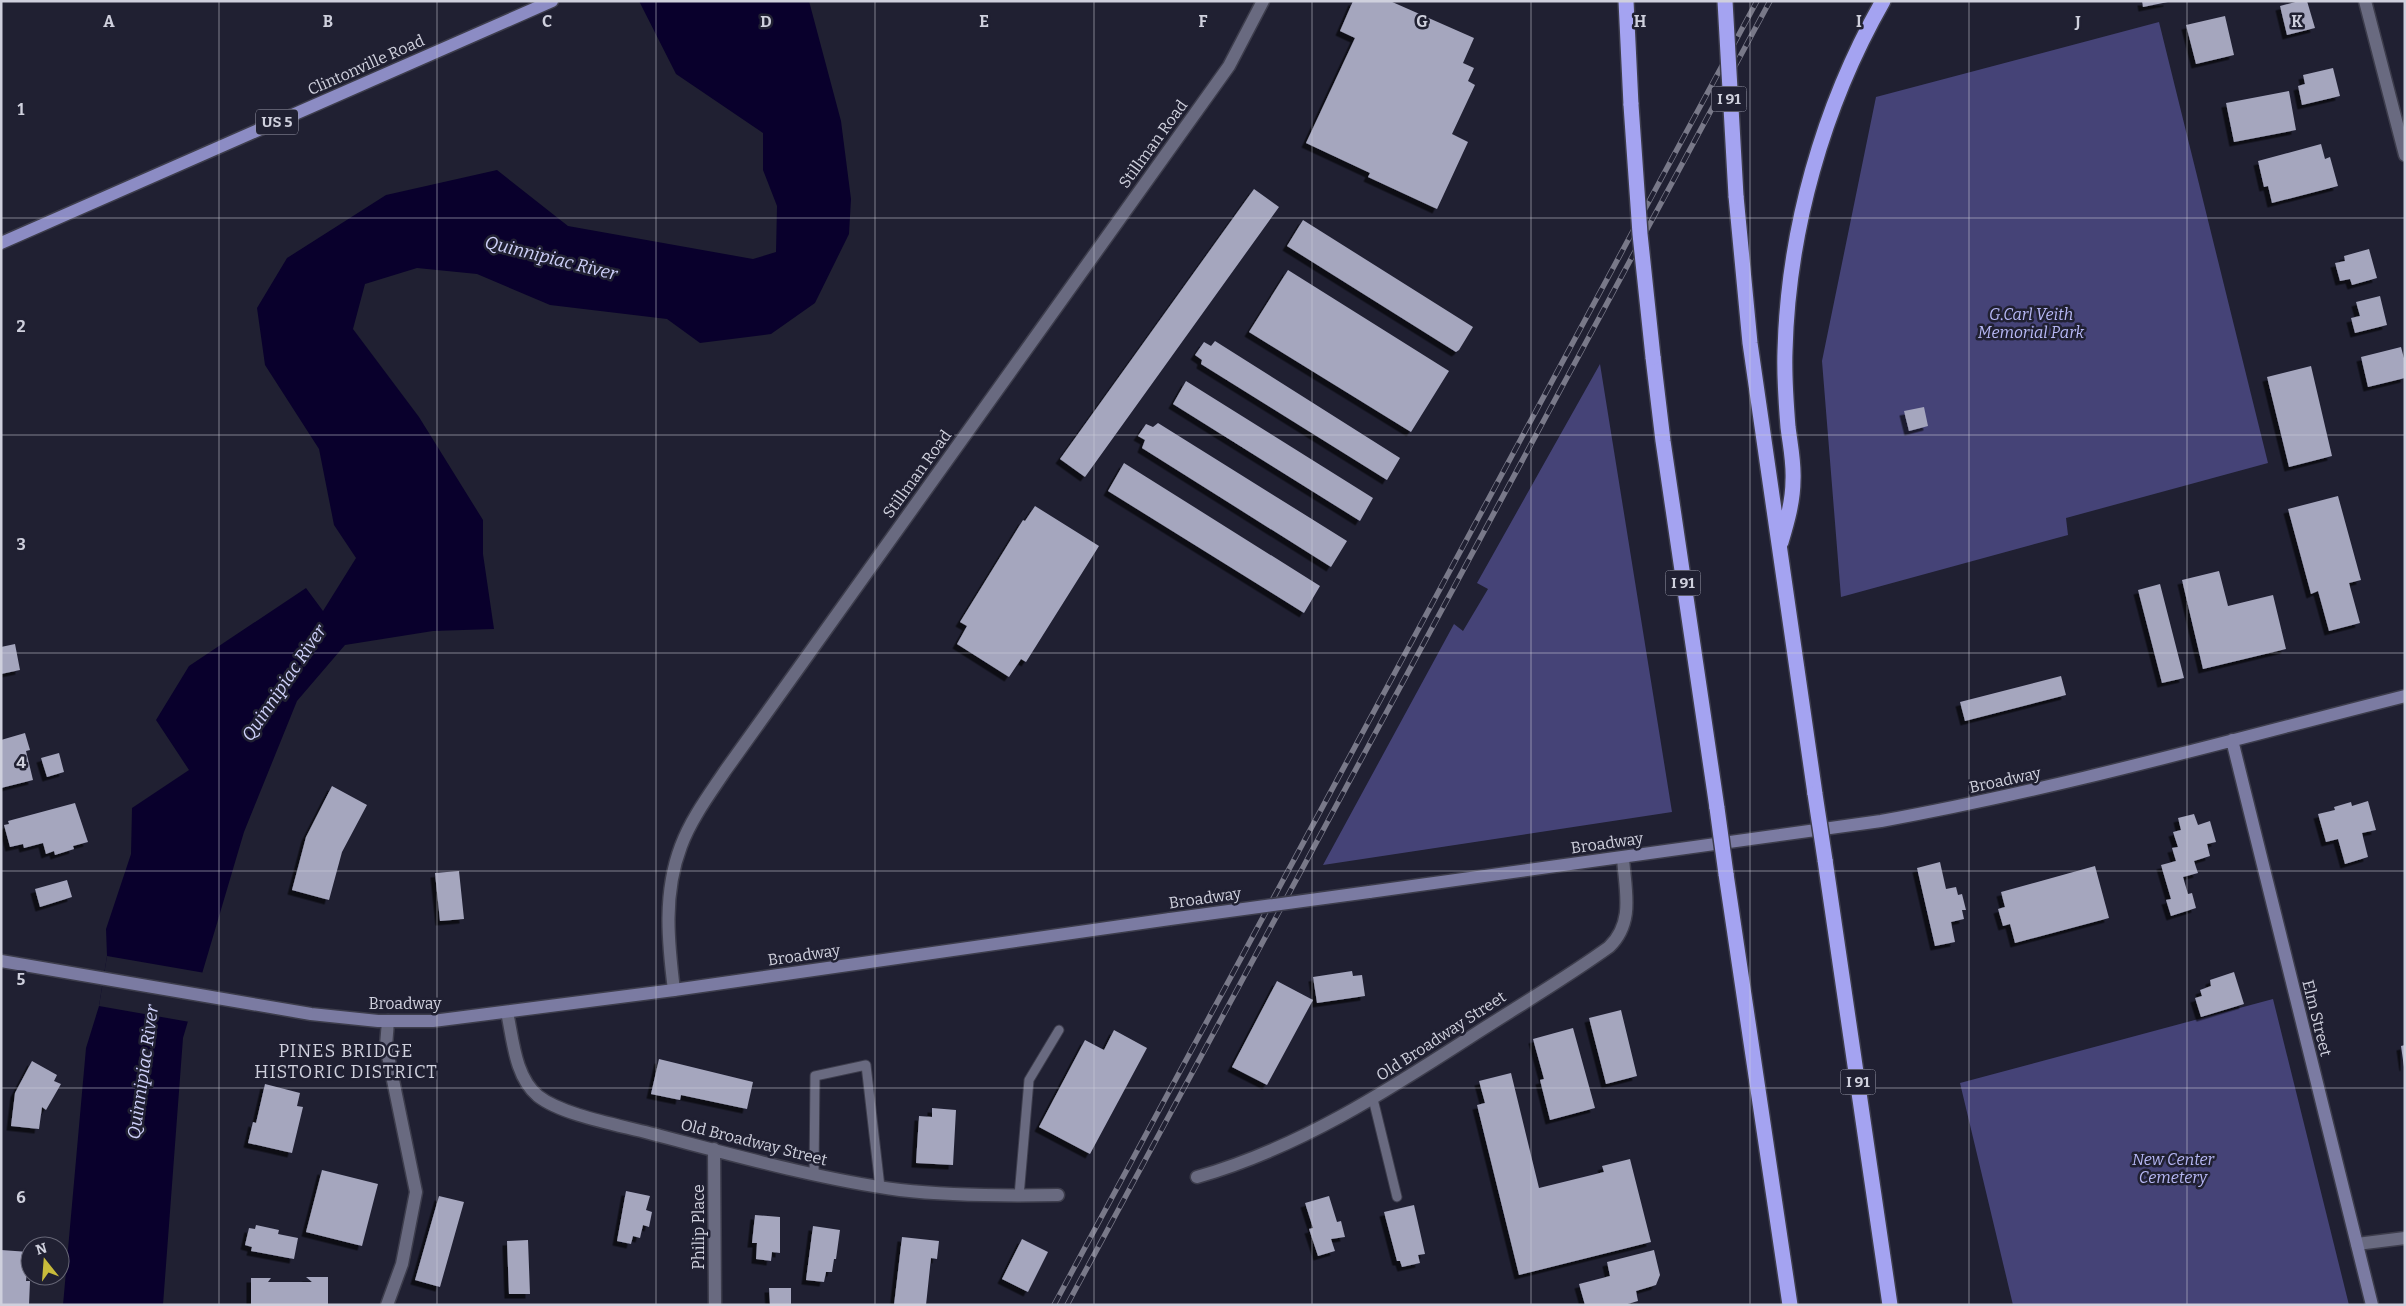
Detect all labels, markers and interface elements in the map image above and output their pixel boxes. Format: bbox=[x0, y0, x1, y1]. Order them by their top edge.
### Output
text: A bbox=[103, 12, 115, 31]
text: B bbox=[323, 12, 333, 31]
text: C bbox=[542, 12, 552, 31]
text: D bbox=[760, 12, 772, 31]
text: E bbox=[979, 12, 989, 31]
text: F bbox=[1199, 12, 1208, 31]
text: G bbox=[1416, 12, 1428, 31]
text: H bbox=[1634, 12, 1647, 31]
text: I bbox=[1856, 12, 1862, 31]
text: J bbox=[2074, 12, 2081, 31]
text: K bbox=[2291, 12, 2303, 31]
street label: Clintonville Road bbox=[305, 31, 428, 99]
road number: I 91 bbox=[1712, 86, 1746, 112]
street label: Stillman Road bbox=[1115, 96, 1192, 192]
text: 1 bbox=[18, 100, 25, 119]
road number: US 5 bbox=[256, 110, 298, 134]
water label: Quinnipiac River bbox=[483, 231, 620, 285]
park label: G.Carl Veith Memorial Park bbox=[1978, 305, 2084, 342]
text: 2 bbox=[16, 317, 26, 336]
street label: Stillman Road bbox=[879, 426, 956, 522]
text: 3 bbox=[16, 535, 26, 554]
road number: I 91 bbox=[1666, 570, 1700, 596]
water label: Quinnipiac River bbox=[237, 620, 331, 745]
text: 4 bbox=[16, 753, 26, 772]
street label: Broadway bbox=[1967, 763, 2043, 797]
street label: Broadway bbox=[1570, 828, 1645, 857]
street label: Broadway bbox=[1168, 883, 1243, 912]
street label: Broadway bbox=[767, 940, 842, 969]
text: 5 bbox=[17, 970, 26, 989]
street label: Elm Street bbox=[2298, 978, 2336, 1058]
street label: Old Broadway Street bbox=[1373, 987, 1509, 1085]
street label: Broadway bbox=[368, 994, 442, 1013]
water label: Quinnipiac River bbox=[123, 1003, 163, 1141]
district label: PINES BRIDGE HISTORIC DISTRICT bbox=[254, 1040, 438, 1083]
road number: I 91 bbox=[1840, 1070, 1876, 1094]
street label: Old Broadway Street bbox=[679, 1115, 830, 1169]
park label: New Center Cemetery bbox=[2132, 1150, 2216, 1187]
street label: Philip Place bbox=[689, 1184, 708, 1270]
text: 6 bbox=[16, 1188, 26, 1207]
north arrow bbox=[20, 1236, 70, 1286]
text: N bbox=[34, 1239, 49, 1259]

